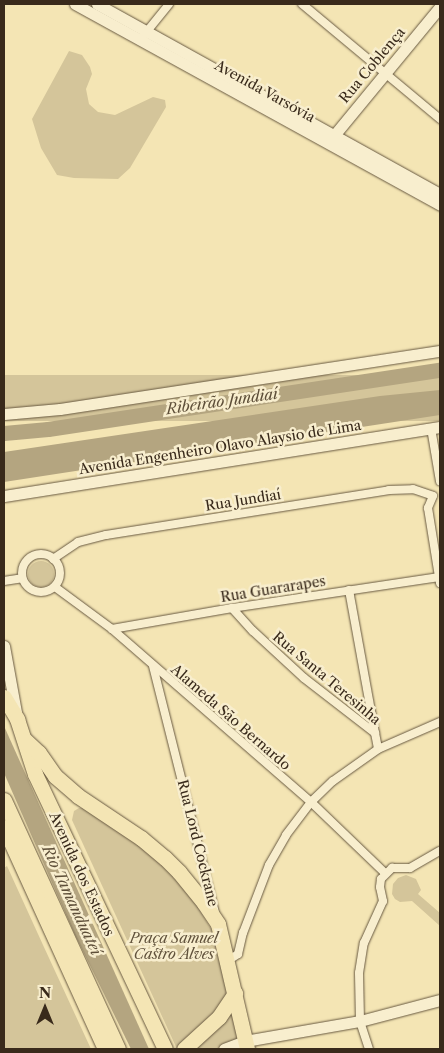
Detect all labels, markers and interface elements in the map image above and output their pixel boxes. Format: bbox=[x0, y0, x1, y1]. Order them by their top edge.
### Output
street label: Rua Coblença bbox=[336, 24, 408, 106]
street label: Avenida Varsóvia bbox=[212, 56, 318, 126]
water label: Ribeirão Jundiaí bbox=[165, 384, 279, 418]
street label: Avenida Engenheiro Olavo Alaysio de Lima bbox=[77, 416, 363, 478]
street label: Rua Jundiaí bbox=[204, 486, 282, 514]
street label: Rua Guararapes bbox=[219, 572, 327, 606]
street label: Rua Santa Teresinha bbox=[269, 628, 385, 728]
street label: Alameda São Bernardo bbox=[168, 660, 294, 774]
street label: Rua Lord Cockrane bbox=[174, 778, 222, 908]
street label: Avenida dos Estados bbox=[46, 809, 118, 939]
water label: Rio Tamanduateí bbox=[39, 842, 105, 958]
park label: Praça Samuel Castro Alves bbox=[130, 930, 218, 962]
north arrow bbox=[20, 983, 70, 1033]
text: N bbox=[39, 984, 51, 1002]

